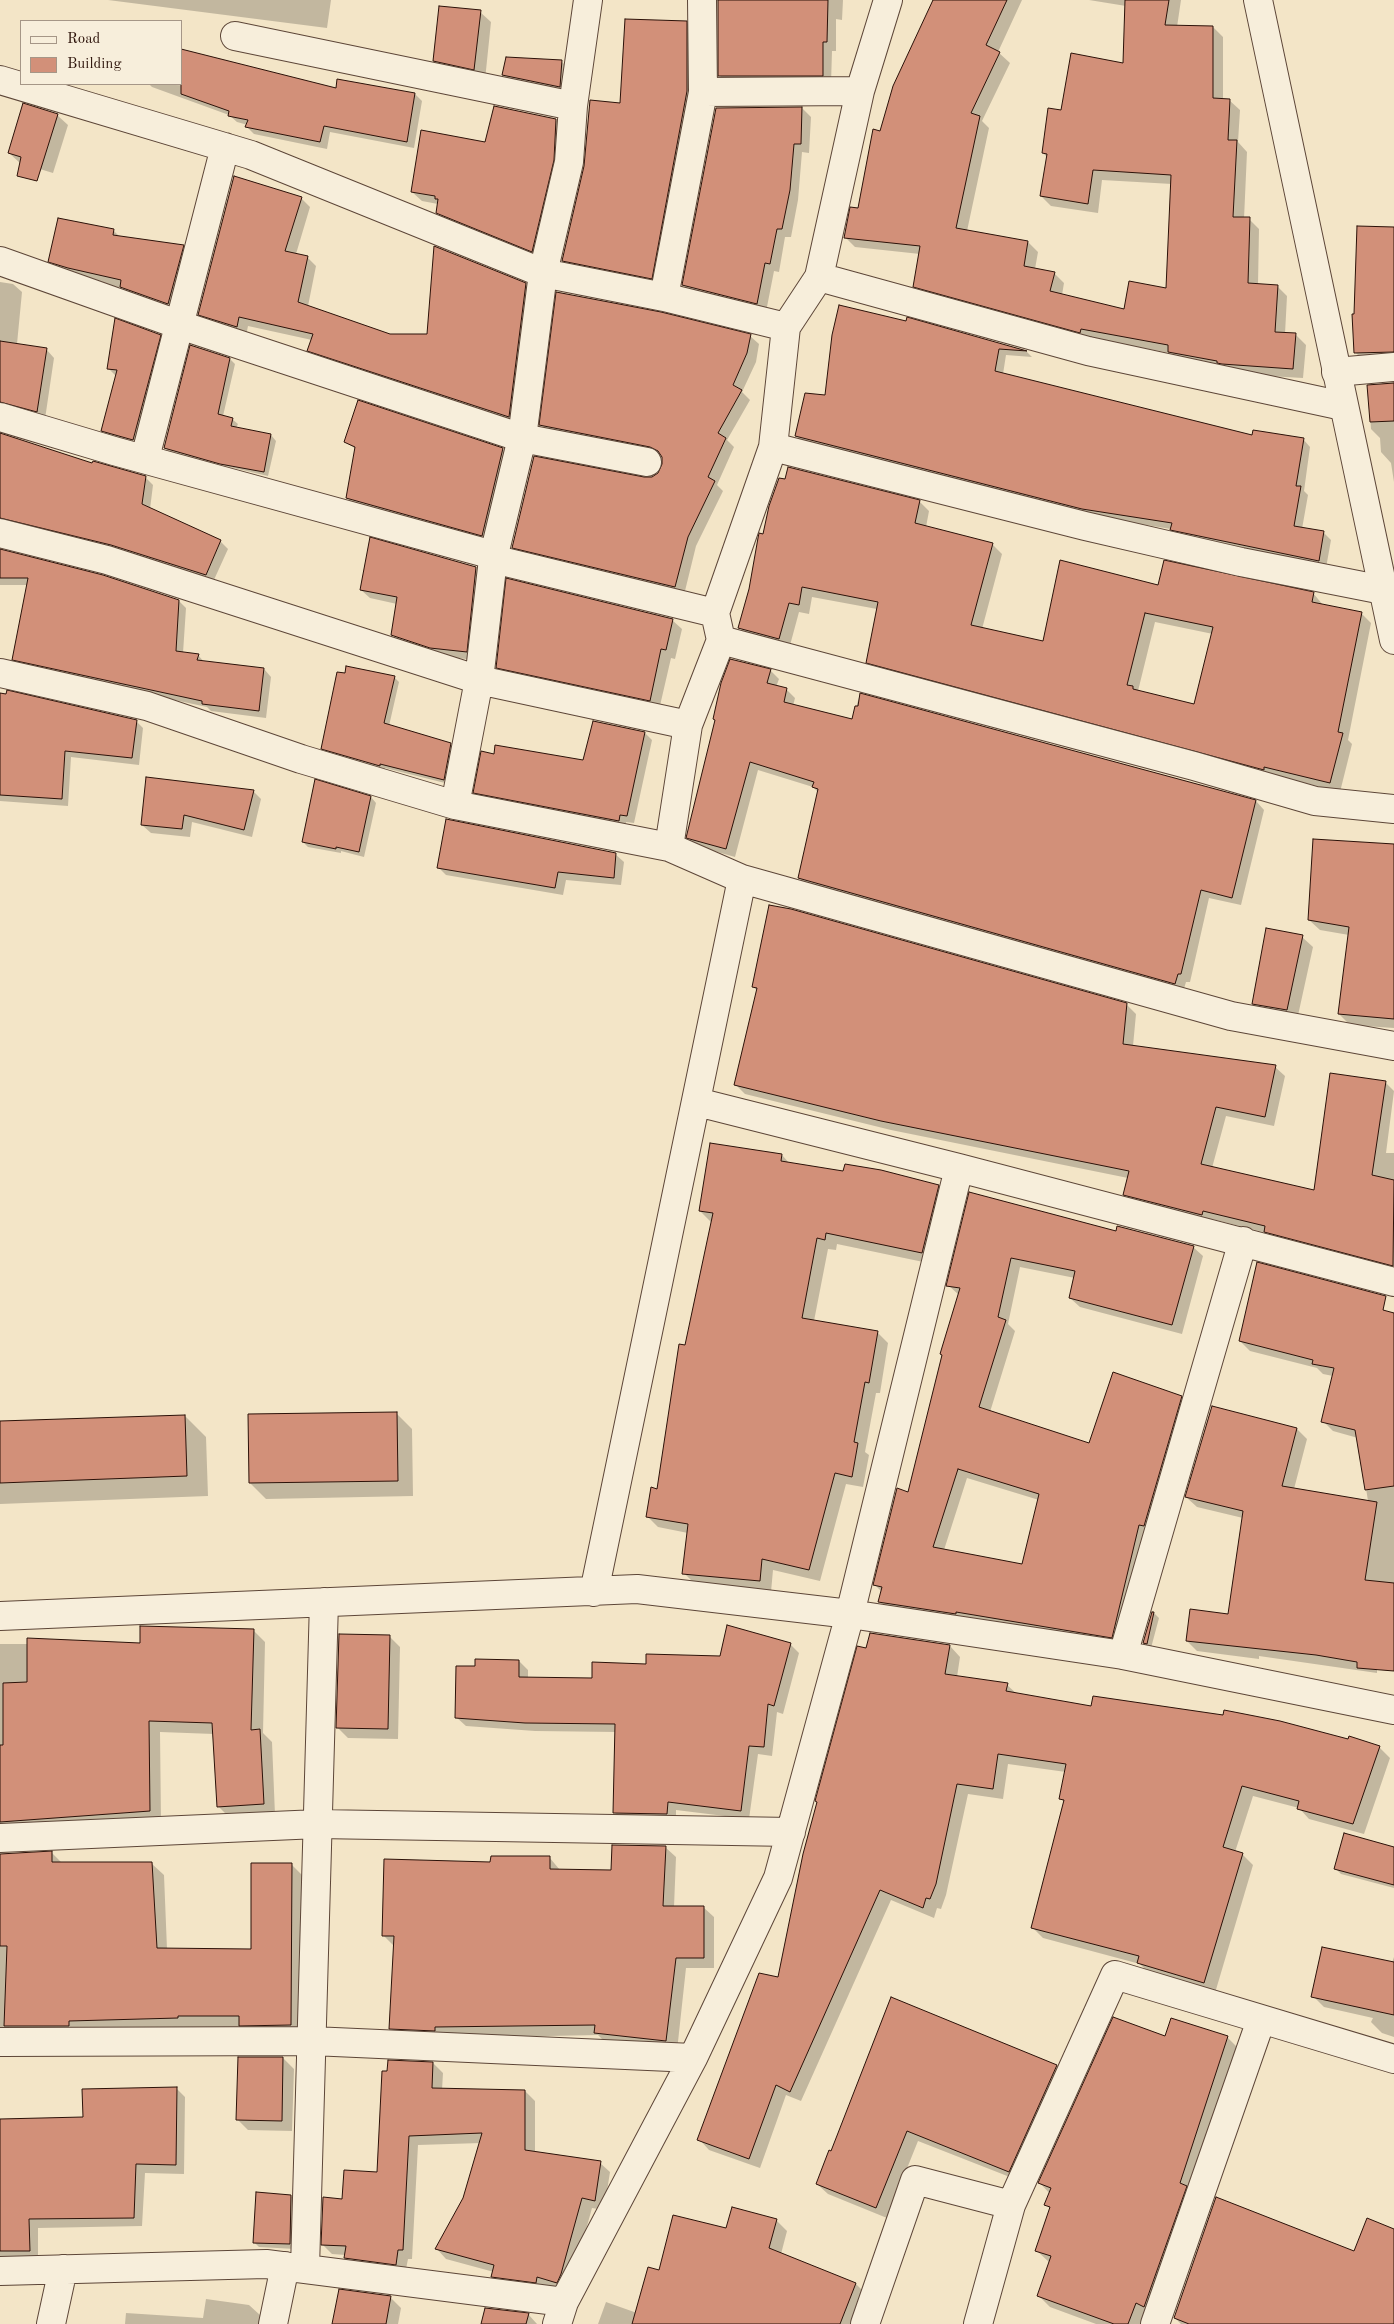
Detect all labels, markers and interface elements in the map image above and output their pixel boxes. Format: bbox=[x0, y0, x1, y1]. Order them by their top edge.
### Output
legend bbox=[20, 20, 182, 85]
text: Road bbox=[67, 32, 100, 47]
text: Building bbox=[67, 57, 122, 72]

